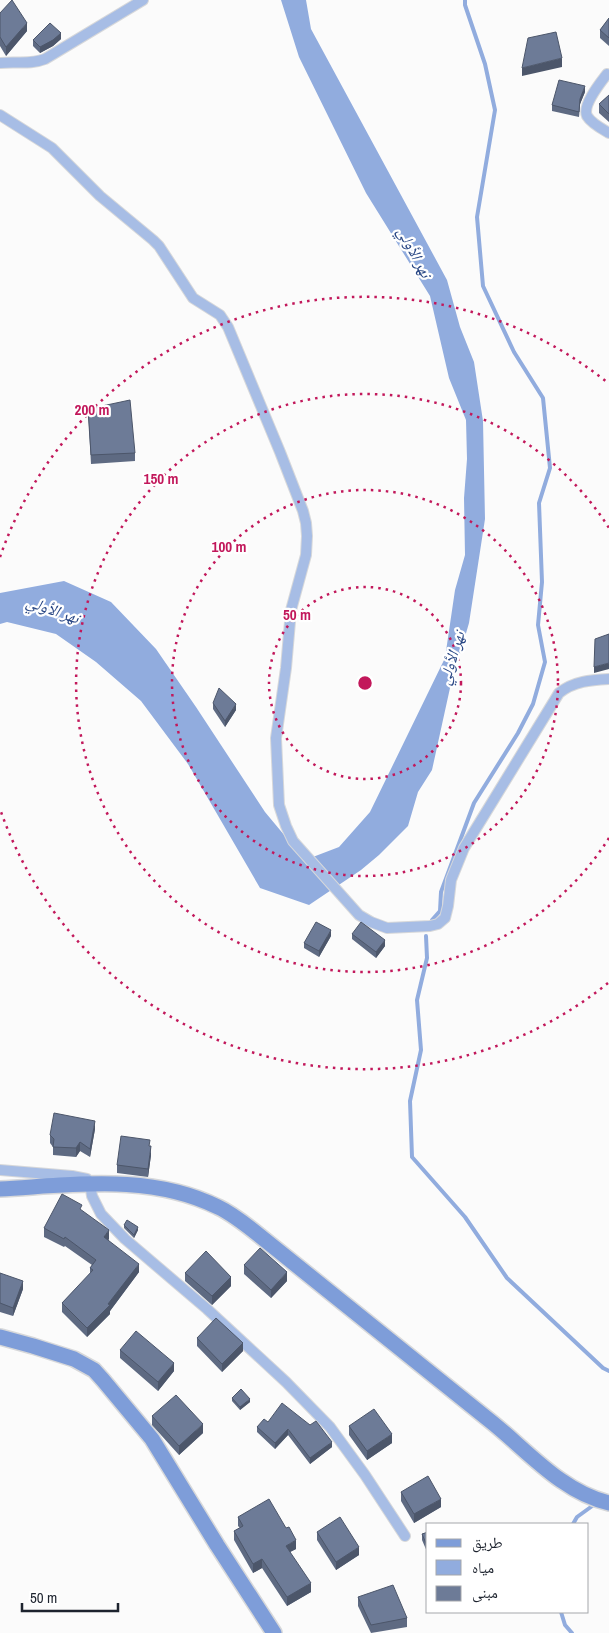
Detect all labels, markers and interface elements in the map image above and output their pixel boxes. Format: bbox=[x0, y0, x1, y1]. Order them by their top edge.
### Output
water label: نهر الأولي bbox=[391, 223, 439, 285]
text: 200 m bbox=[75, 399, 109, 420]
text: 150 m bbox=[144, 468, 178, 489]
text: 100 m bbox=[212, 536, 246, 557]
water label: نهر الأولي bbox=[23, 590, 85, 631]
text: 50 m bbox=[283, 604, 311, 625]
water label: نهر الأولي bbox=[433, 626, 472, 688]
centre of rings bbox=[356, 674, 374, 692]
legend bbox=[426, 1523, 589, 1613]
text: طريق bbox=[472, 1532, 503, 1553]
text: مياه bbox=[472, 1557, 494, 1578]
scale bar bbox=[22, 1580, 119, 1612]
text: مبنى bbox=[472, 1582, 498, 1603]
text: 50 m bbox=[30, 1587, 57, 1608]

